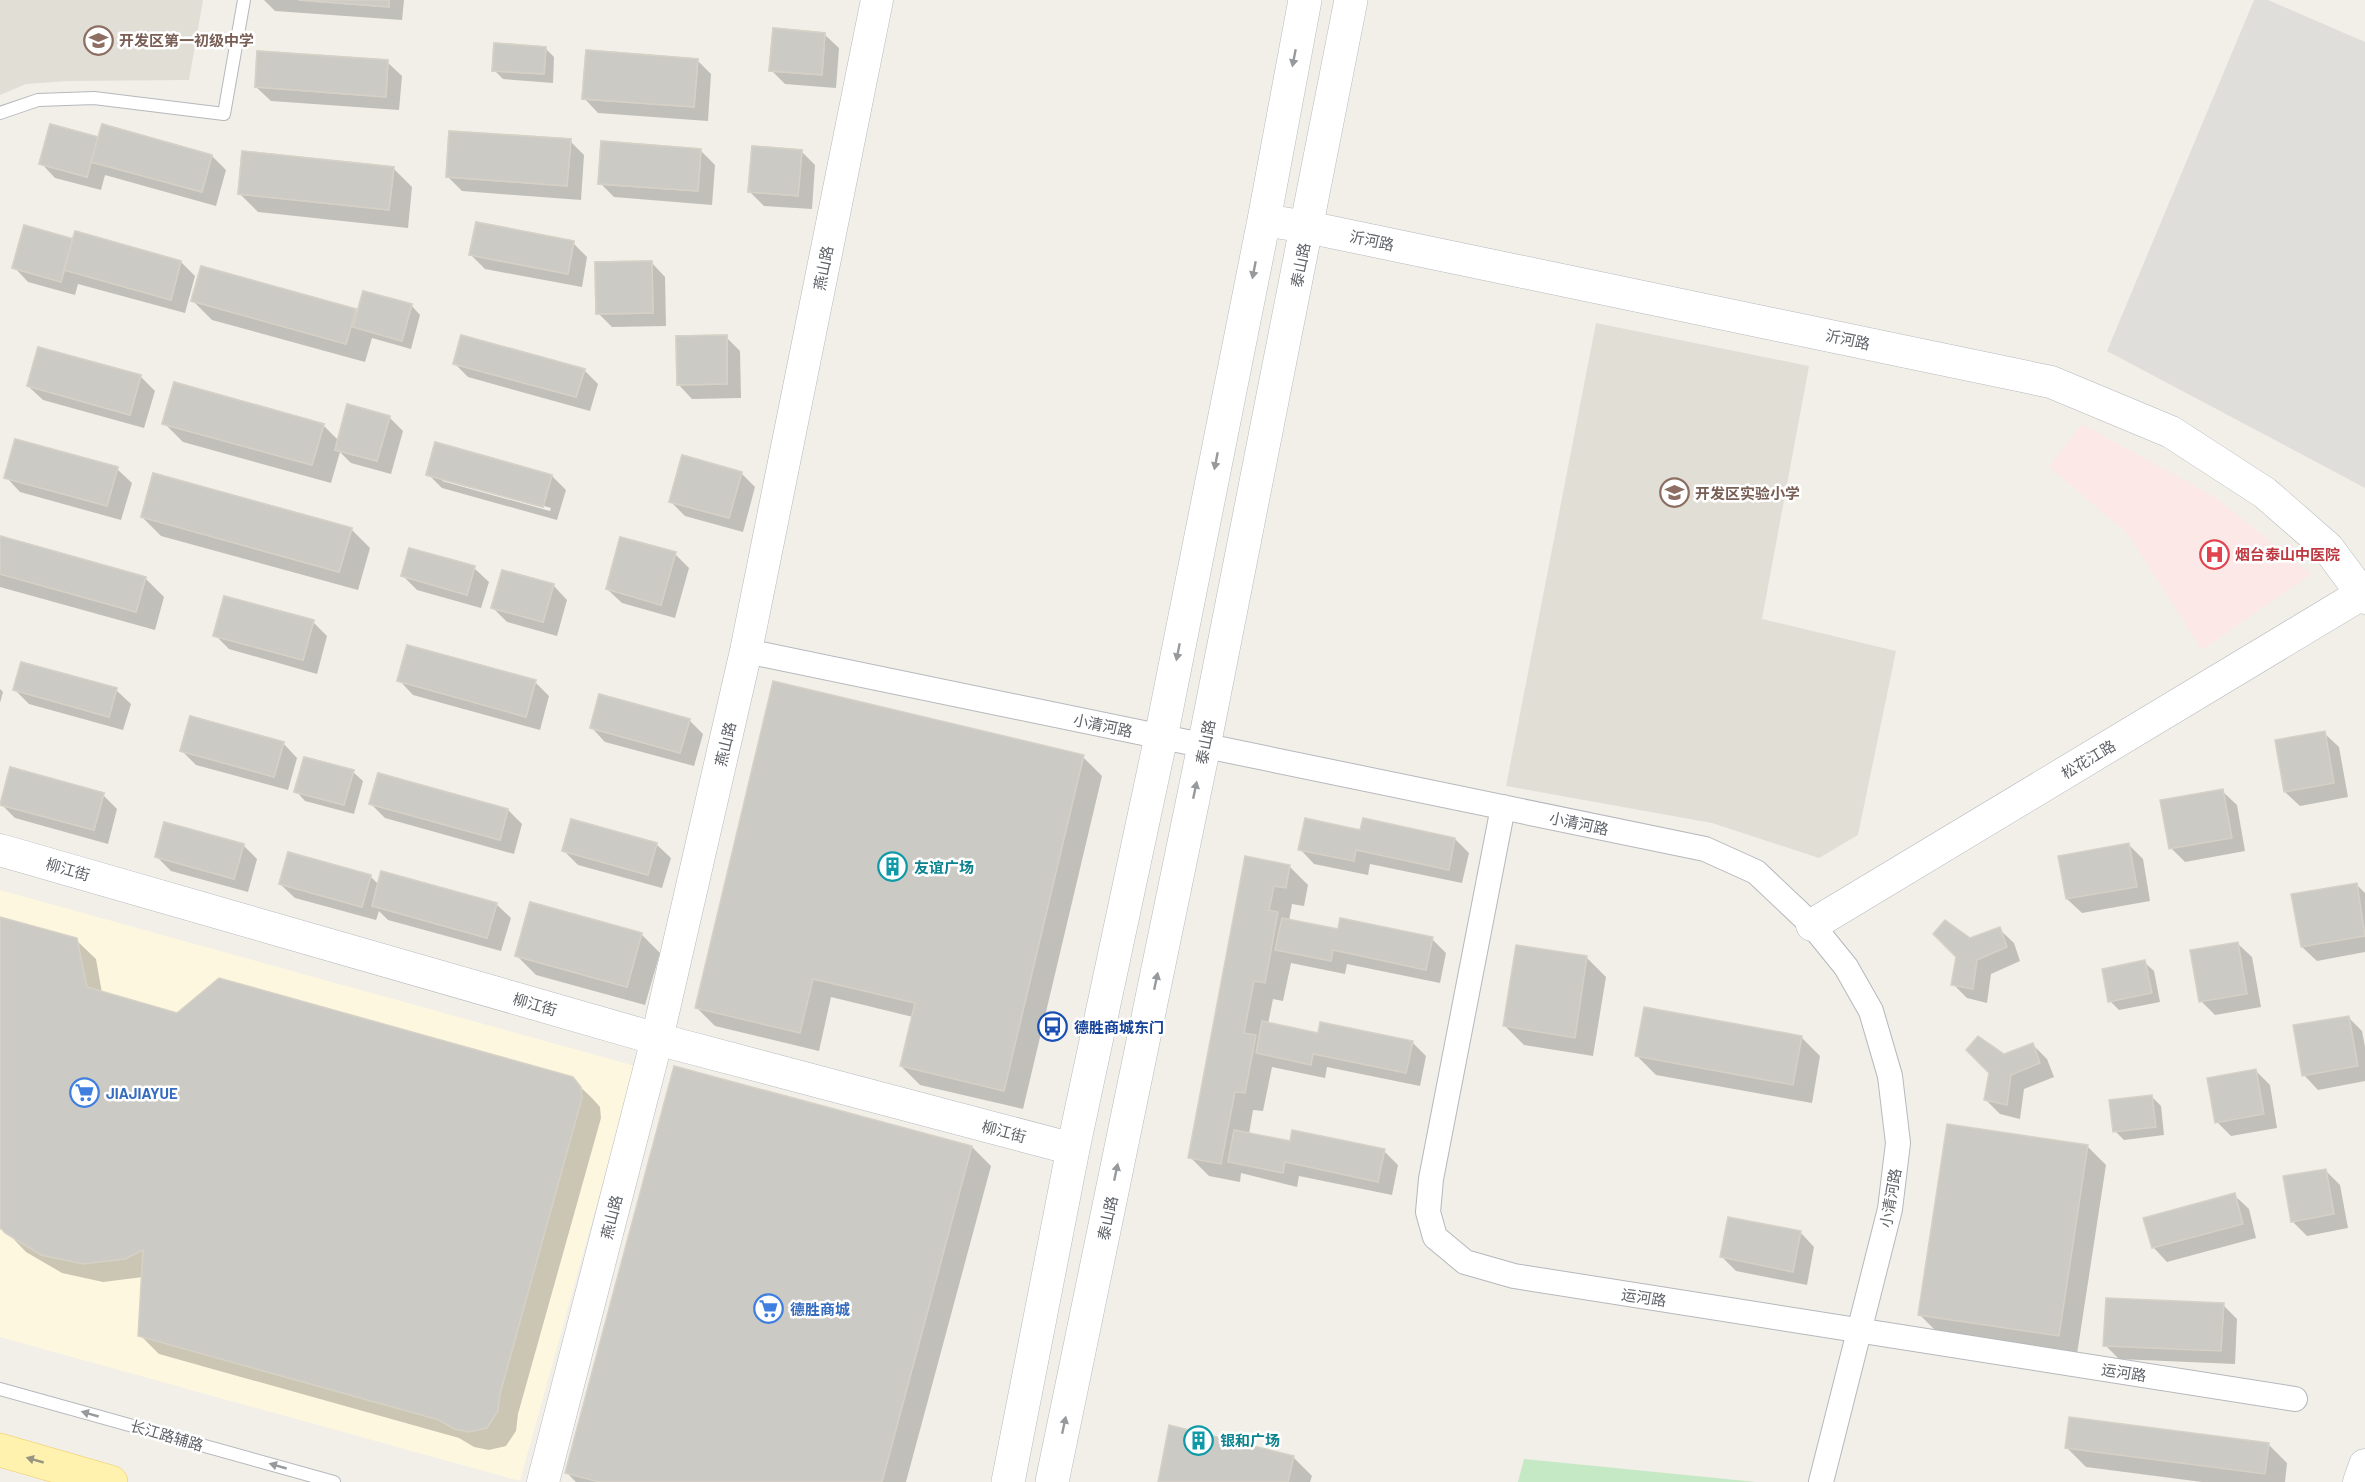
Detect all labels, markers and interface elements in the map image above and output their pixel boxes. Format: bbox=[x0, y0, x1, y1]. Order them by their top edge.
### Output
school or university icon: 开发区第一初级中学 bbox=[82, 24, 114, 56]
place label: 开发区第一初级中学 bbox=[119, 31, 254, 49]
one-way arrow bbox=[1289, 48, 1298, 67]
street label: 沂河路 bbox=[1348, 227, 1396, 253]
street label: 泰山路 bbox=[1287, 241, 1313, 289]
street label: 燕山路 bbox=[810, 244, 836, 292]
one-way arrow bbox=[1249, 260, 1258, 279]
street label: 沂河路 bbox=[1824, 326, 1872, 352]
one-way arrow bbox=[1211, 452, 1220, 471]
school or university icon: 开发区实验小学 bbox=[1658, 477, 1690, 509]
place label: 开发区实验小学 bbox=[1695, 484, 1800, 502]
hospital icon: 烟台泰山中医院 bbox=[2198, 538, 2230, 570]
place label: 烟台泰山中医院 bbox=[2235, 545, 2340, 563]
one-way arrow bbox=[1173, 643, 1182, 662]
street label: 小清河路 bbox=[1072, 710, 1134, 740]
street label: 泰山路 bbox=[1192, 718, 1218, 766]
street label: 燕山路 bbox=[711, 720, 739, 768]
street label: 松花江路 bbox=[2058, 736, 2118, 782]
one-way arrow bbox=[1191, 781, 1200, 800]
street label: 小清河路 bbox=[1548, 808, 1610, 838]
building icon: 友谊广场 bbox=[877, 851, 909, 883]
street label: 柳江街 bbox=[44, 854, 92, 884]
place label: 友谊广场 bbox=[914, 858, 974, 876]
one-way arrow bbox=[1151, 972, 1161, 990]
street label: 柳江街 bbox=[511, 989, 559, 1019]
bus stop icon: 德胜商城东门 bbox=[1037, 1011, 1069, 1043]
place label: 德胜商城东门 bbox=[1074, 1018, 1164, 1036]
supermarket icon: JIAJIAYUE bbox=[69, 1077, 101, 1109]
place label: JIAJIAYUE bbox=[106, 1084, 178, 1102]
street label: 柳江街 bbox=[980, 1116, 1028, 1146]
one-way arrow bbox=[1112, 1162, 1121, 1181]
street label: 小清河路 bbox=[1876, 1167, 1904, 1229]
street label: 燕山路 bbox=[597, 1193, 625, 1241]
street label: 泰山路 bbox=[1094, 1194, 1120, 1242]
street label: 运河路 bbox=[1620, 1285, 1668, 1309]
supermarket icon: 德胜商城 bbox=[753, 1293, 785, 1325]
place label: 德胜商城 bbox=[790, 1300, 850, 1318]
street label: 运河路 bbox=[2100, 1360, 2148, 1384]
one-way arrow bbox=[81, 1409, 99, 1418]
one-way arrow bbox=[1059, 1415, 1069, 1434]
street label: 长江路辅路 bbox=[128, 1416, 206, 1454]
building icon: 银和广场 bbox=[1183, 1424, 1215, 1456]
place label: 银和广场 bbox=[1220, 1431, 1280, 1449]
one-way arrow bbox=[26, 1455, 44, 1464]
one-way arrow bbox=[269, 1461, 287, 1470]

